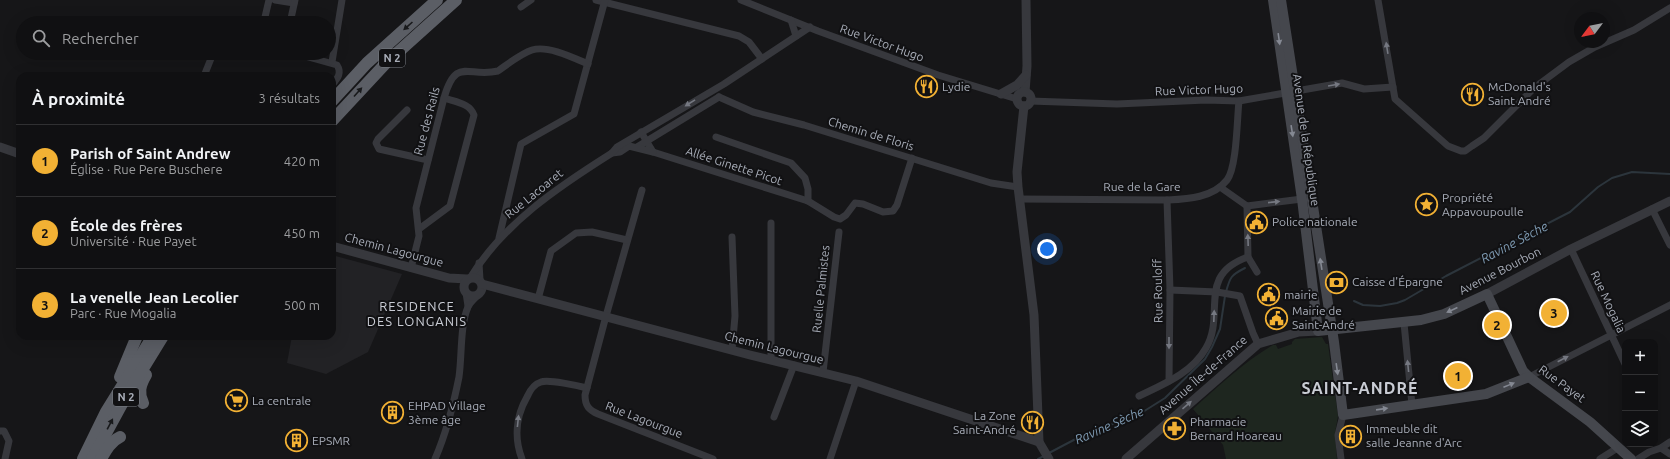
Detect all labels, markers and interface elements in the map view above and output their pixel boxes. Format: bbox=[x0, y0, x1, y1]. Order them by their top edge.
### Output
north arrow bbox=[1574, 12, 1610, 48]
search box bbox=[16, 16, 336, 60]
one-way arrow bbox=[403, 21, 413, 31]
street label: Rue Victor Hugo bbox=[838, 21, 926, 64]
icon: search bbox=[30, 27, 52, 49]
text: Rechercher bbox=[62, 30, 139, 47]
one-way arrow bbox=[1276, 33, 1282, 45]
one-way arrow bbox=[1383, 42, 1389, 54]
road number: N 2 bbox=[379, 49, 405, 67]
street label: Avenue de la République bbox=[1291, 73, 1322, 207]
restaurant icon: Lydie bbox=[913, 74, 939, 100]
place label: Lydie bbox=[942, 80, 970, 93]
place label: McDonald's Saint André bbox=[1488, 80, 1551, 107]
street label: Rue Victor Hugo bbox=[1155, 81, 1243, 98]
one-way arrow bbox=[1328, 81, 1340, 87]
restaurant icon: McDonald's Saint André bbox=[1460, 81, 1486, 107]
street label: Rue des Rails bbox=[411, 85, 442, 156]
one-way arrow bbox=[354, 87, 363, 97]
text: À proximité bbox=[32, 89, 125, 108]
text: 3 résultats bbox=[259, 91, 320, 105]
one-way arrow bbox=[685, 99, 695, 107]
street label: Chemin de Floris bbox=[827, 114, 916, 153]
one-way arrow bbox=[1289, 125, 1295, 138]
street label: Allée Ginette Picot bbox=[684, 144, 784, 187]
text: Parish of Saint Andrew bbox=[70, 145, 230, 162]
text: 1 bbox=[41, 154, 49, 168]
text: 420 m bbox=[284, 154, 320, 168]
text: Église · Rue Pere Buschere bbox=[70, 162, 223, 176]
street label: Rue Lacoaret bbox=[502, 166, 565, 221]
street label: Rue de la Gare bbox=[1103, 180, 1181, 193]
place label: Propriété Appavoupoulle bbox=[1442, 191, 1524, 218]
place icon: Propriété Appavoupoulle bbox=[1413, 192, 1439, 218]
one-way arrow bbox=[1268, 199, 1281, 206]
public building icon: Police nationale bbox=[1244, 209, 1270, 235]
place label: Police nationale bbox=[1272, 215, 1358, 228]
text: École des frères bbox=[70, 217, 183, 234]
water label: Ravine Sèche bbox=[1478, 218, 1550, 266]
text: 2 bbox=[41, 226, 49, 240]
text: 450 m bbox=[284, 226, 320, 240]
street label: Chemin Lagourgue bbox=[343, 230, 445, 269]
text: Université · Rue Payet bbox=[70, 234, 197, 248]
one-way arrow bbox=[1244, 234, 1251, 246]
your location bbox=[1037, 239, 1057, 259]
street label: Avenue Bourbon bbox=[1457, 244, 1543, 297]
street label: Ruelle Palmistes bbox=[809, 245, 832, 333]
street label: Rue Rouloff bbox=[1150, 258, 1165, 323]
one-way arrow bbox=[1318, 258, 1324, 270]
bank icon: Caisse d'Épargne bbox=[1323, 269, 1349, 295]
street label: Rue Mogalia bbox=[1589, 269, 1628, 335]
place label: Caisse d'Épargne bbox=[1352, 275, 1443, 288]
public building icon: mairie bbox=[1255, 282, 1281, 308]
place label: mairie bbox=[1284, 288, 1318, 301]
text: La venelle Jean Lecolier bbox=[70, 289, 239, 306]
text: 3 bbox=[41, 298, 49, 312]
text: 500 m bbox=[284, 298, 320, 312]
pin: 3 bbox=[1541, 298, 1567, 328]
district label: RESIDENCE DES LONGANIS bbox=[367, 299, 467, 328]
place label: Mairie de Saint-André bbox=[1292, 304, 1355, 331]
public building icon: Mairie de Saint-André bbox=[1264, 305, 1290, 331]
text: Parc · Rue Mogalia bbox=[70, 306, 176, 320]
one-way arrow bbox=[1446, 307, 1458, 313]
one-way arrow bbox=[1210, 310, 1217, 322]
pin: 2 bbox=[1484, 310, 1510, 340]
street label: Chemin Lagourgue bbox=[723, 329, 825, 366]
street label: Avenue Île-de-France bbox=[1156, 333, 1249, 416]
one-way arrow bbox=[1166, 337, 1172, 350]
map controls bbox=[1622, 339, 1658, 447]
button: + bbox=[1622, 339, 1658, 375]
one-way arrow bbox=[1558, 356, 1569, 362]
one-way arrow bbox=[1405, 360, 1411, 372]
pin: 1 bbox=[1445, 361, 1471, 391]
street label: Rue Payet bbox=[1537, 362, 1588, 405]
one-way arrow bbox=[1334, 363, 1340, 375]
button: − bbox=[1622, 375, 1658, 411]
district label: SAINT-ANDRÉ bbox=[1302, 377, 1418, 397]
one-way arrow bbox=[1504, 382, 1515, 388]
road number: N 2 bbox=[113, 388, 139, 406]
supermarket icon: La centrale bbox=[224, 388, 250, 414]
place label: La centrale bbox=[252, 394, 311, 407]
place label: EHPAD Village 3ème âge bbox=[408, 399, 486, 426]
street label: Rue Lagourgue bbox=[604, 399, 685, 440]
building icon: EHPAD Village 3ème âge bbox=[380, 400, 406, 426]
one-way arrow bbox=[1182, 401, 1192, 410]
water label: Ravine Sèche bbox=[1072, 403, 1146, 446]
one-way arrow bbox=[1376, 406, 1388, 412]
place label: La Zone Saint-André bbox=[953, 409, 1016, 436]
restaurant icon: La Zone Saint-André bbox=[1019, 410, 1045, 436]
button: layers bbox=[1622, 411, 1658, 447]
one-way arrow bbox=[515, 415, 522, 427]
place label: Pharmacie Bernard Hoareau bbox=[1190, 415, 1282, 442]
pharmacy icon: Pharmacie Bernard Hoareau bbox=[1161, 416, 1187, 442]
one-way arrow bbox=[107, 419, 114, 430]
place label: Immeuble dit salle Jeanne d'Arc bbox=[1366, 422, 1462, 449]
building icon: Immeuble dit salle Jeanne d'Arc bbox=[1338, 423, 1364, 449]
building icon: EPSMR bbox=[284, 428, 310, 454]
place label: EPSMR bbox=[312, 434, 351, 447]

